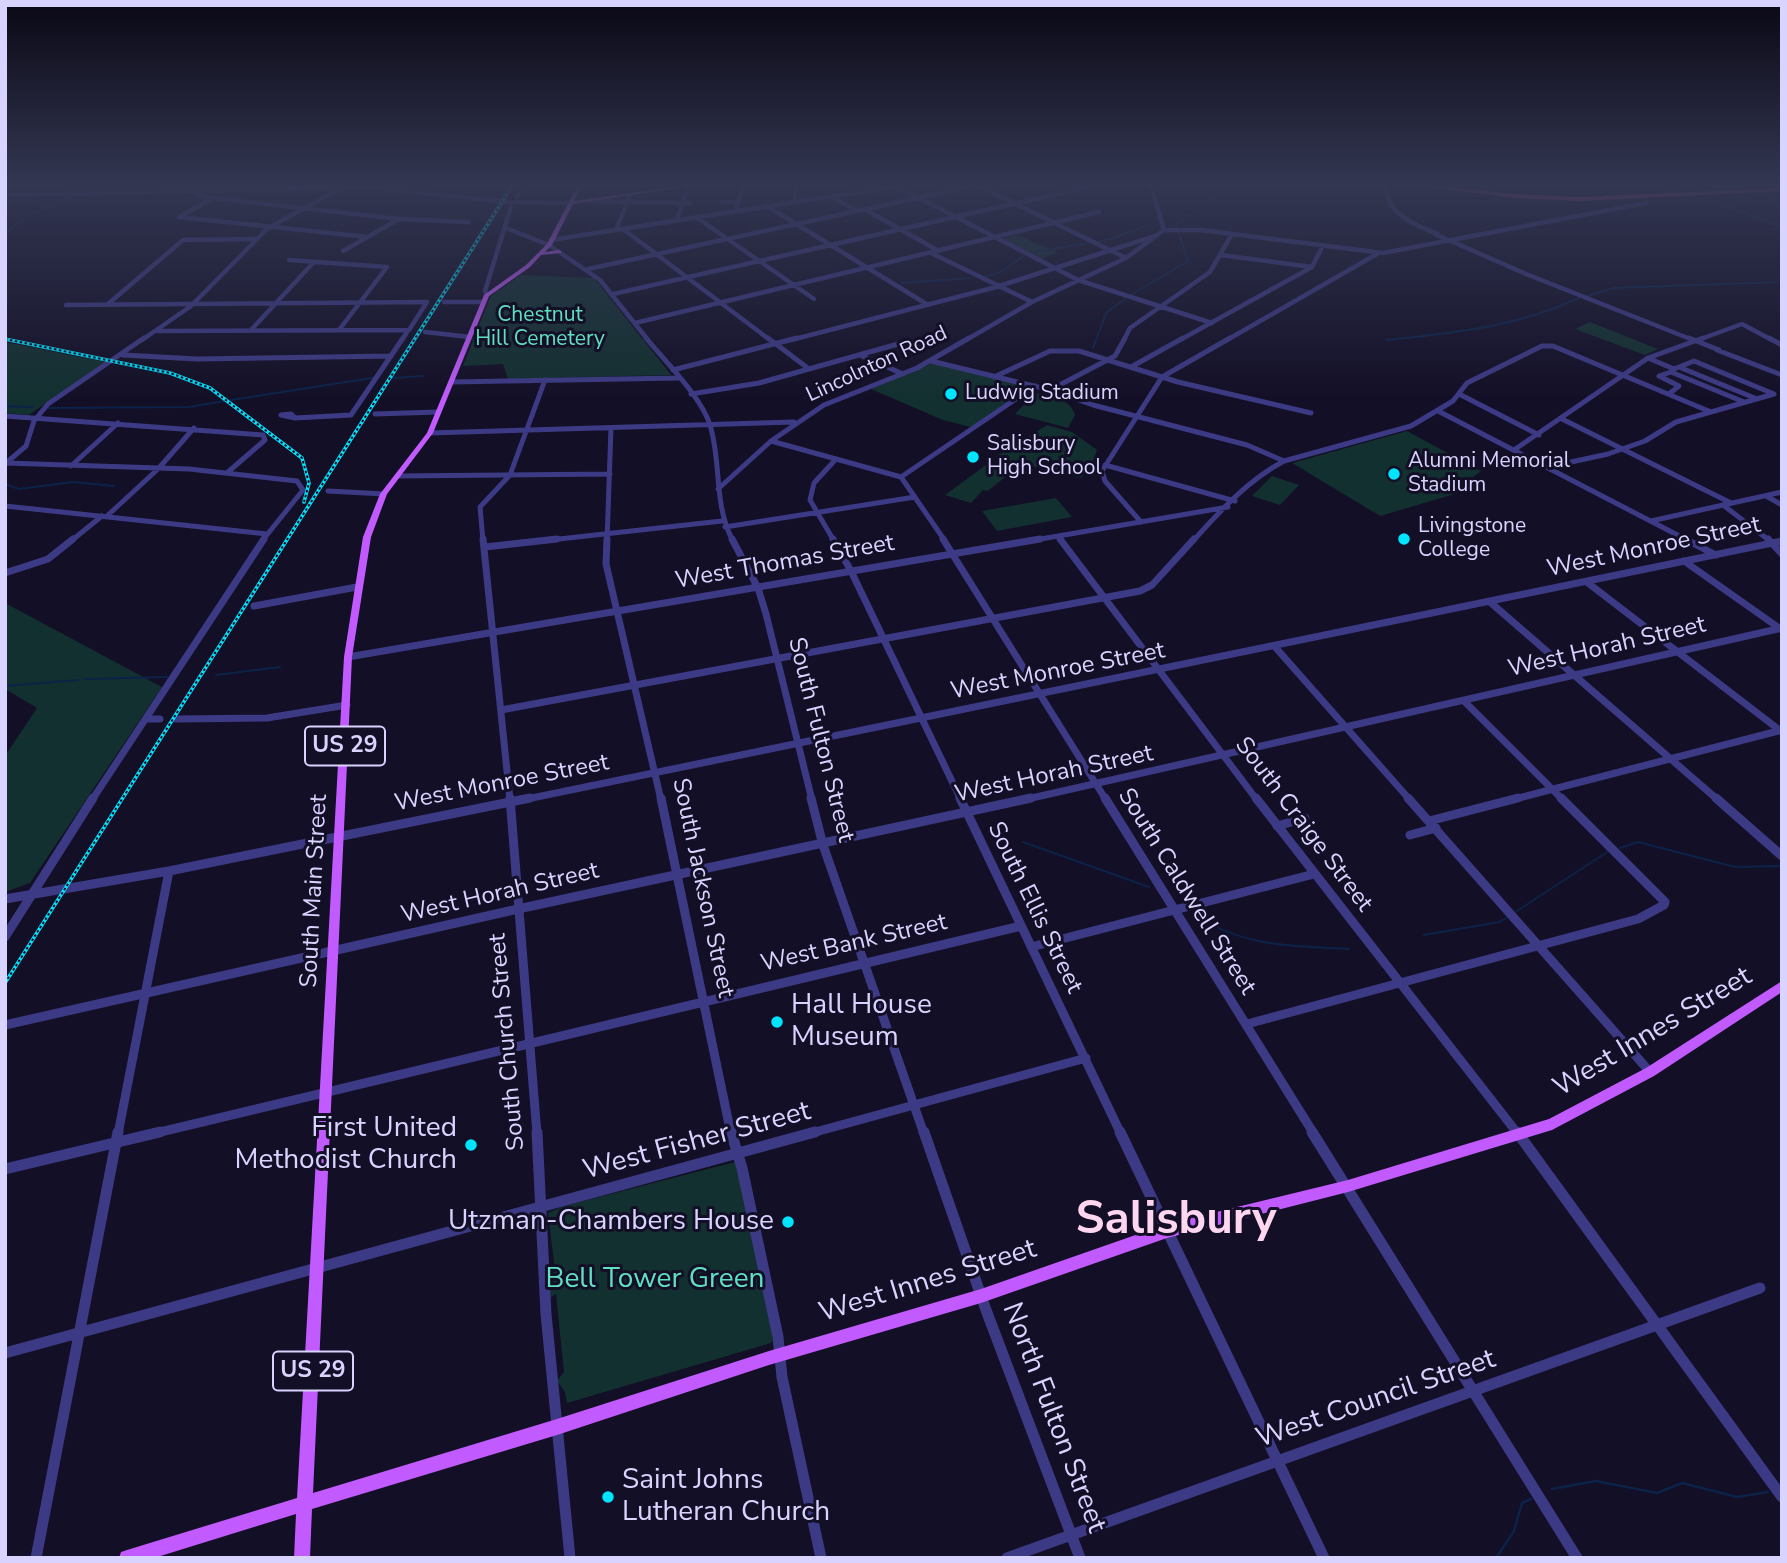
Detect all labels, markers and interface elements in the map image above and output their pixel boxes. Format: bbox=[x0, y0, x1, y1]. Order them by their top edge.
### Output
park label: Chestnut Hill Cemetery bbox=[475, 303, 605, 353]
street label: Lincolnton Road bbox=[803, 321, 951, 409]
place label: Ludwig Stadium bbox=[965, 381, 1119, 407]
marker: Ludwig Stadium bbox=[943, 386, 959, 402]
place label: Salisbury High School bbox=[987, 432, 1102, 482]
marker: Salisbury High School bbox=[965, 449, 981, 465]
place label: Alumni Memorial Stadium bbox=[1408, 449, 1570, 499]
marker: Alumni Memorial Stadium bbox=[1386, 466, 1402, 482]
street label: West Monroe Street bbox=[1545, 511, 1763, 585]
place label: Livingstone College bbox=[1418, 514, 1526, 564]
street label: West Thomas Street bbox=[673, 530, 897, 596]
marker: Livingstone College bbox=[1396, 531, 1412, 547]
street label: West Horah Street bbox=[1505, 611, 1709, 685]
street label: South Fulton Street bbox=[781, 635, 859, 845]
street label: West Monroe Street bbox=[949, 637, 1167, 707]
road number: US 29 bbox=[305, 726, 385, 766]
street label: South Craige Street bbox=[1228, 732, 1378, 918]
street label: West Horah Street bbox=[952, 740, 1156, 810]
street label: West Monroe Street bbox=[393, 749, 611, 819]
street label: South Jackson Street bbox=[665, 776, 739, 1000]
street label: South Caldwell Street bbox=[1111, 784, 1261, 1000]
street label: South Main Street bbox=[296, 793, 334, 989]
street label: South Ellis Street bbox=[980, 818, 1088, 998]
street label: West Horah Street bbox=[398, 857, 602, 931]
street label: West Bank Street bbox=[758, 909, 950, 979]
street label: South Church Street bbox=[484, 932, 532, 1152]
street label: West Innes Street bbox=[1548, 961, 1758, 1105]
place label: Hall House Museum bbox=[791, 989, 932, 1055]
marker: Hall House Museum bbox=[769, 1014, 785, 1030]
street label: West Fisher Street bbox=[580, 1095, 814, 1189]
place label: First United Methodist Church bbox=[235, 1112, 457, 1178]
marker: First United Methodist Church bbox=[463, 1137, 479, 1153]
district label: Salisbury bbox=[1076, 1194, 1276, 1250]
place label: Utzman-Chambers House bbox=[448, 1205, 774, 1239]
marker: Utzman-Chambers House bbox=[780, 1214, 796, 1230]
street label: West Innes Street bbox=[815, 1233, 1041, 1331]
park label: Bell Tower Green bbox=[545, 1263, 765, 1297]
street label: North Fulton Street bbox=[994, 1298, 1112, 1538]
street label: West Council Street bbox=[1252, 1343, 1500, 1457]
road number: US 29 bbox=[273, 1352, 353, 1390]
place label: Saint Johns Lutheran Church bbox=[622, 1464, 830, 1530]
marker: Saint Johns Lutheran Church bbox=[600, 1489, 616, 1505]

